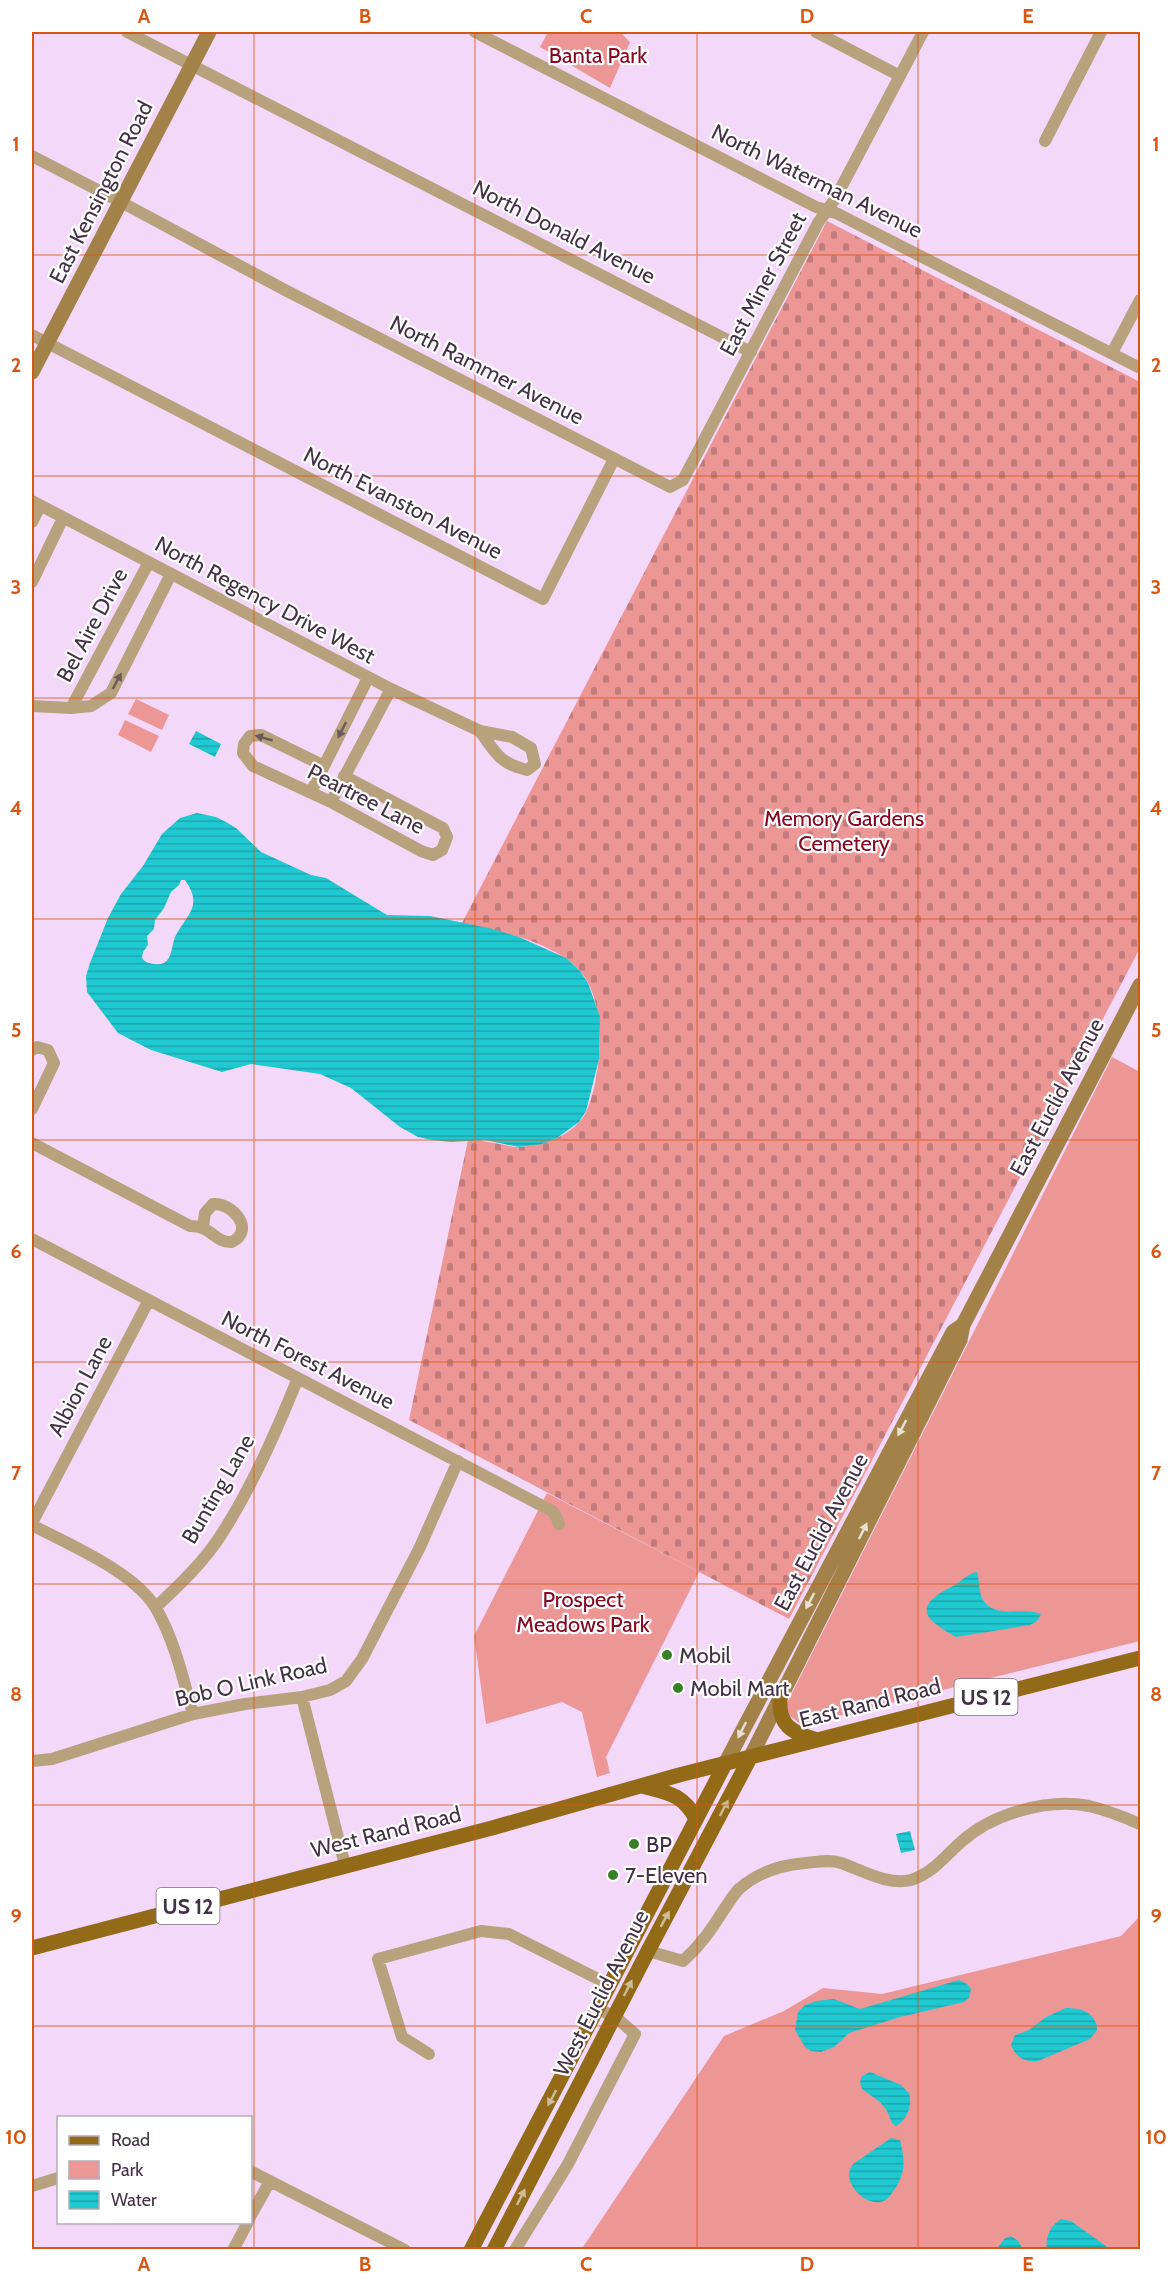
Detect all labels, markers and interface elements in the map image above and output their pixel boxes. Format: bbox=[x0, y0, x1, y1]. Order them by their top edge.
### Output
text: A bbox=[138, 4, 151, 28]
text: B bbox=[359, 4, 371, 28]
text: C bbox=[580, 4, 592, 28]
text: D bbox=[800, 4, 814, 28]
text: E bbox=[1022, 4, 1034, 28]
park label: Banta Park bbox=[549, 42, 647, 69]
street label: East Kensington Road bbox=[43, 96, 159, 288]
street label: North Waterman Avenue bbox=[707, 118, 927, 244]
text: 1 bbox=[12, 132, 20, 156]
text: 1 bbox=[1152, 132, 1160, 156]
street label: North Donald Avenue bbox=[468, 174, 660, 290]
street label: East Miner Street bbox=[714, 207, 812, 360]
street label: North Rammer Avenue bbox=[386, 309, 588, 431]
text: 2 bbox=[11, 353, 21, 377]
text: 2 bbox=[1151, 353, 1161, 377]
street label: North Evanston Avenue bbox=[299, 441, 507, 565]
street label: North Regency Drive West bbox=[150, 531, 380, 670]
street label: Bel Aire Drive bbox=[51, 563, 133, 687]
text: 3 bbox=[11, 575, 21, 599]
text: 3 bbox=[1151, 575, 1161, 599]
one-way arrow bbox=[112, 672, 122, 689]
one-way arrow bbox=[337, 721, 347, 739]
one-way arrow bbox=[255, 733, 273, 743]
street label: Peartree Lane bbox=[303, 758, 429, 840]
text: 4 bbox=[10, 796, 22, 820]
text: 4 bbox=[1150, 796, 1162, 820]
park label: Memory Gardens Cemetery bbox=[764, 805, 924, 857]
street label: East Euclid Avenue bbox=[1004, 1014, 1110, 1180]
text: 5 bbox=[11, 1018, 21, 1042]
text: 5 bbox=[1151, 1018, 1161, 1042]
text: 6 bbox=[10, 1239, 22, 1263]
text: 6 bbox=[1150, 1239, 1162, 1263]
street label: North Forest Avenue bbox=[217, 1305, 399, 1415]
street label: Albion Lane bbox=[42, 1331, 118, 1441]
one-way arrow bbox=[897, 1420, 907, 1437]
street label: Bunting Lane bbox=[176, 1429, 260, 1549]
street label: East Euclid Avenue bbox=[768, 1449, 874, 1615]
text: 7 bbox=[11, 1461, 22, 1485]
text: 7 bbox=[1151, 1461, 1162, 1485]
one-way arrow bbox=[859, 1523, 868, 1540]
park label: Prospect Meadows Park bbox=[516, 1586, 650, 1638]
one-way arrow bbox=[805, 1592, 815, 1609]
place label: Mobil bbox=[679, 1642, 732, 1669]
marker: Mobil bbox=[660, 1648, 674, 1662]
street label: Bob O Link Road bbox=[173, 1651, 329, 1713]
street label: East Rand Road bbox=[796, 1672, 944, 1734]
place label: Mobil Mart bbox=[690, 1675, 790, 1702]
road number: US 12 bbox=[954, 1679, 1018, 1715]
marker: Mobil Mart bbox=[671, 1681, 685, 1695]
text: 8 bbox=[10, 1682, 22, 1706]
text: 8 bbox=[1150, 1682, 1162, 1706]
one-way arrow bbox=[738, 1722, 747, 1739]
street label: West Rand Road bbox=[308, 1800, 464, 1864]
one-way arrow bbox=[719, 1800, 728, 1817]
place label: BP bbox=[646, 1831, 672, 1858]
marker: BP bbox=[627, 1837, 641, 1851]
place label: 7-Eleven bbox=[625, 1862, 708, 1889]
marker: 7-Eleven bbox=[606, 1868, 620, 1882]
road number: US 12 bbox=[156, 1888, 219, 1924]
text: 9 bbox=[10, 1904, 22, 1928]
text: 9 bbox=[1150, 1904, 1162, 1928]
street label: West Euclid Avenue bbox=[547, 1905, 655, 2081]
one-way arrow bbox=[660, 1910, 670, 1927]
one-way arrow bbox=[624, 1980, 633, 1997]
one-way arrow bbox=[547, 2090, 557, 2107]
legend bbox=[57, 2116, 252, 2224]
text: 10 bbox=[5, 2125, 27, 2149]
text: 10 bbox=[1145, 2125, 1167, 2149]
text: Road bbox=[111, 2129, 150, 2151]
text: Park bbox=[111, 2159, 144, 2181]
text: Water bbox=[111, 2189, 157, 2211]
one-way arrow bbox=[516, 2189, 526, 2206]
text: A bbox=[138, 2252, 151, 2276]
text: B bbox=[359, 2252, 371, 2276]
text: C bbox=[580, 2252, 592, 2276]
text: D bbox=[800, 2252, 814, 2276]
text: E bbox=[1022, 2252, 1034, 2276]

